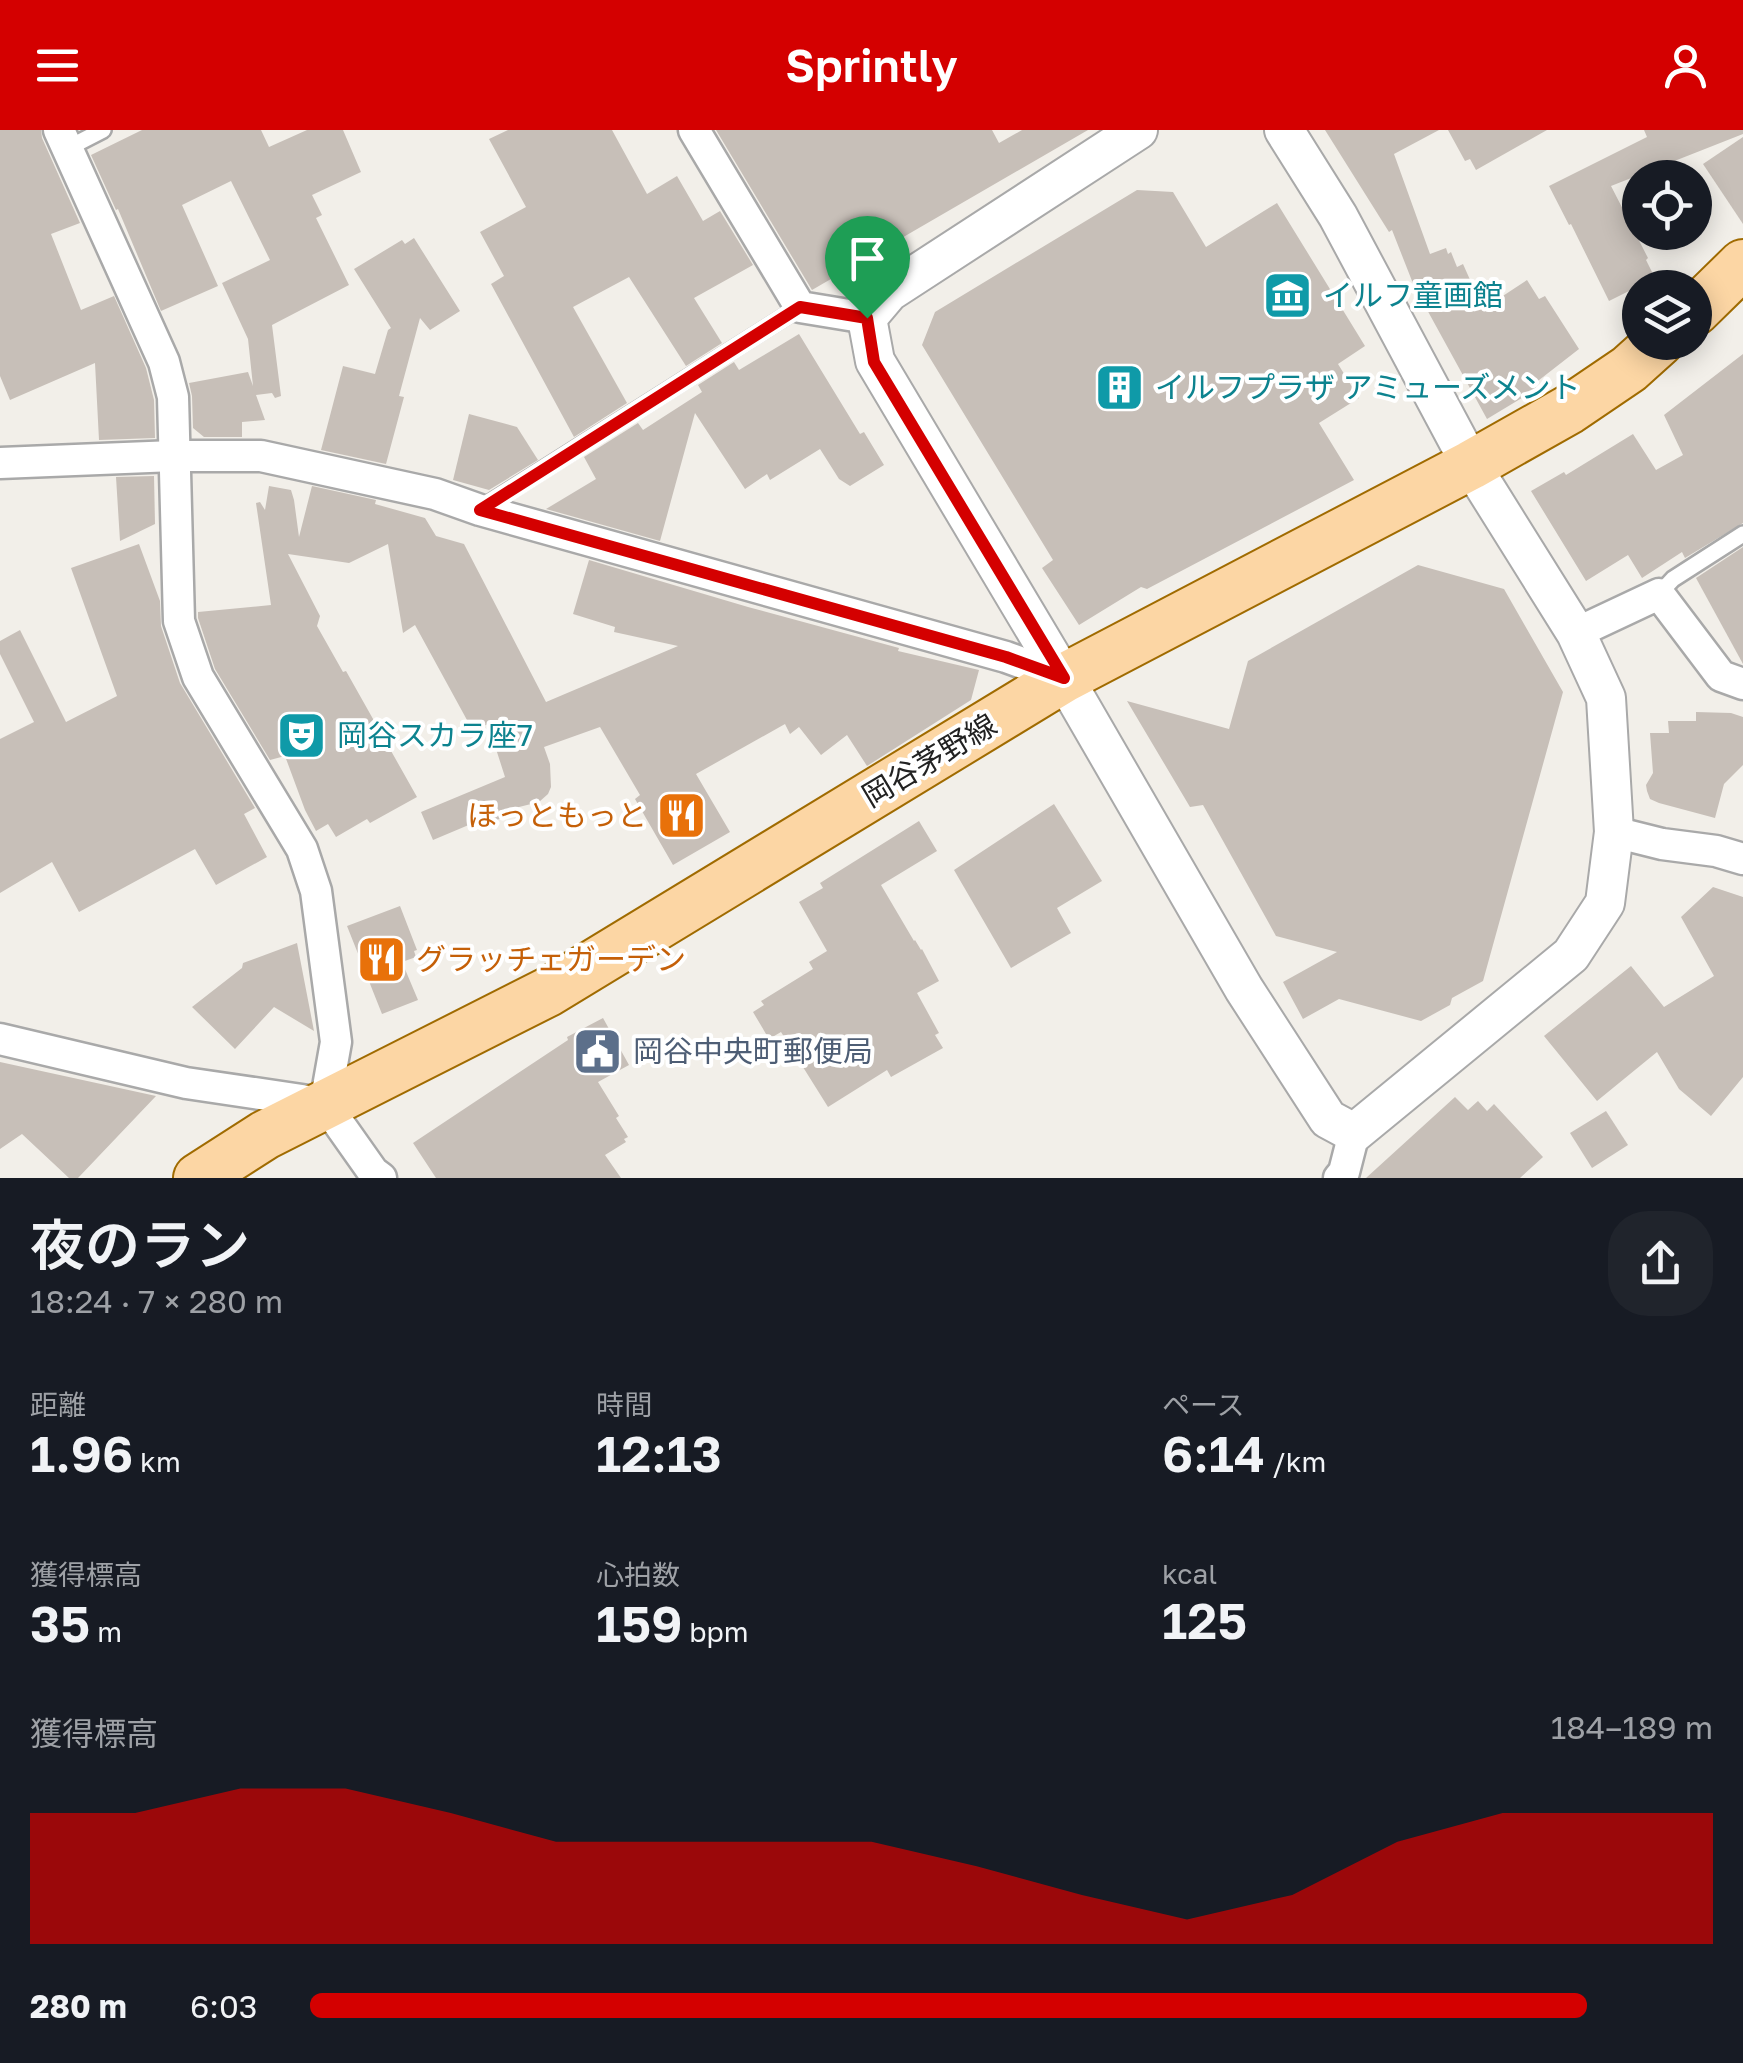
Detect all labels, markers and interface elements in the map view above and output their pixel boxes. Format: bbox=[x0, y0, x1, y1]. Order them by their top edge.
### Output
icon: menu bbox=[30, 38, 85, 93]
text: Sprintly bbox=[785, 38, 958, 92]
icon: person bbox=[1658, 38, 1713, 93]
map controls bbox=[1622, 160, 1712, 360]
button: locate bbox=[1622, 160, 1712, 250]
pin bbox=[825, 216, 910, 319]
icon: arrive bbox=[840, 231, 895, 286]
museum icon: イルフ童画館 bbox=[1262, 269, 1314, 321]
button: layers bbox=[1622, 270, 1712, 360]
place label: イルフ童画館 bbox=[1323, 277, 1503, 313]
building icon: イルフプラザ アミューズメント bbox=[1094, 361, 1146, 413]
place label: イルフプラザ アミューズメント bbox=[1155, 369, 1580, 405]
street label: 岡谷茅野線 bbox=[855, 706, 1003, 814]
theatre icon: 岡谷スカラ座7 bbox=[276, 709, 328, 761]
place label: 岡谷スカラ座7 bbox=[337, 717, 533, 753]
restaurant icon: ほっともっと bbox=[656, 789, 708, 841]
place label: ほっともっと bbox=[467, 797, 647, 833]
restaurant icon: グラッチェガーデン bbox=[355, 933, 407, 985]
place label: グラッチェガーデン bbox=[416, 941, 686, 977]
public building icon: 岡谷中央町郵便局 bbox=[572, 1025, 624, 1077]
place label: 岡谷中央町郵便局 bbox=[633, 1033, 873, 1069]
text: 夜のラン bbox=[30, 1211, 250, 1277]
button: share bbox=[1608, 1211, 1713, 1316]
text: 18:24 · 7 × 280 m bbox=[30, 1282, 283, 1320]
text: 距離 bbox=[30, 1388, 86, 1421]
text: 時間 bbox=[596, 1388, 652, 1421]
text: ペース bbox=[1162, 1388, 1245, 1421]
text: 1.96 bbox=[30, 1423, 133, 1483]
text: 12:13 bbox=[596, 1423, 722, 1483]
text: 6:14 bbox=[1162, 1423, 1265, 1483]
text: km bbox=[133, 1445, 181, 1478]
text: /km bbox=[1265, 1445, 1326, 1478]
text: kcal bbox=[1162, 1557, 1217, 1590]
text: 獲得標高 bbox=[30, 1558, 142, 1591]
text: 心拍数 bbox=[596, 1558, 680, 1591]
text: 125 bbox=[1162, 1590, 1247, 1650]
text: 35 bbox=[30, 1593, 90, 1653]
text: 159 bbox=[596, 1593, 682, 1653]
text: m bbox=[90, 1615, 122, 1648]
text: bpm bbox=[682, 1615, 749, 1648]
text: 184–189 m bbox=[1551, 1708, 1713, 1746]
text: 獲得標高 bbox=[30, 1714, 158, 1752]
text: 280 m bbox=[30, 1987, 127, 2025]
text: 6:03 bbox=[190, 1987, 258, 2025]

